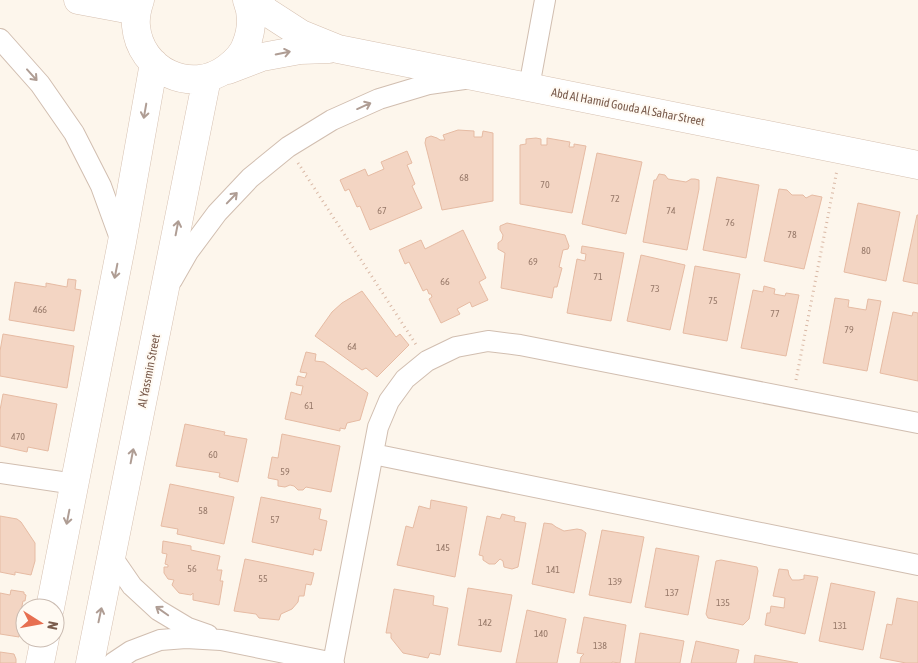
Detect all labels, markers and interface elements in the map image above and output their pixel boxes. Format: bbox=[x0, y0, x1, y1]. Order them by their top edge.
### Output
one-way arrow bbox=[275, 48, 291, 58]
one-way arrow bbox=[27, 69, 38, 82]
street label: Abd Al Hamid Gouda Al Sahar Street bbox=[550, 85, 706, 129]
one-way arrow bbox=[356, 100, 371, 110]
one-way arrow bbox=[140, 103, 150, 119]
house number: 68 bbox=[459, 172, 469, 183]
house number: 70 bbox=[540, 179, 550, 190]
one-way arrow bbox=[226, 191, 238, 204]
house number: 72 bbox=[610, 193, 620, 204]
house number: 67 bbox=[377, 205, 387, 216]
house number: 74 bbox=[666, 205, 676, 216]
house number: 76 bbox=[725, 217, 735, 228]
one-way arrow bbox=[173, 220, 183, 236]
house number: 78 bbox=[787, 229, 797, 240]
house number: 80 bbox=[861, 245, 871, 256]
house number: 69 bbox=[528, 256, 538, 267]
one-way arrow bbox=[111, 263, 120, 279]
house number: 71 bbox=[593, 271, 603, 282]
house number: 66 bbox=[440, 276, 450, 287]
house number: 73 bbox=[650, 283, 660, 294]
house number: 75 bbox=[708, 295, 718, 306]
house number: 466 bbox=[33, 304, 47, 315]
house number: 77 bbox=[770, 308, 780, 319]
house number: 79 bbox=[844, 324, 854, 335]
street label: Al Yassmin Street bbox=[135, 333, 163, 409]
house number: 64 bbox=[347, 341, 357, 352]
house number: 61 bbox=[304, 400, 314, 411]
house number: 470 bbox=[11, 431, 25, 442]
one-way arrow bbox=[128, 448, 137, 464]
house number: 60 bbox=[208, 449, 218, 460]
house number: 59 bbox=[280, 466, 290, 477]
house number: 58 bbox=[198, 505, 208, 516]
one-way arrow bbox=[63, 508, 72, 524]
house number: 57 bbox=[270, 514, 280, 525]
house number: 145 bbox=[436, 542, 450, 553]
house number: 56 bbox=[187, 563, 197, 574]
house number: 141 bbox=[546, 564, 560, 575]
house number: 55 bbox=[258, 573, 268, 584]
house number: 139 bbox=[608, 576, 622, 587]
house number: 137 bbox=[665, 587, 679, 598]
house number: 135 bbox=[716, 597, 730, 608]
north arrow bbox=[15, 598, 65, 648]
one-way arrow bbox=[155, 606, 169, 616]
one-way arrow bbox=[96, 608, 105, 624]
house number: 142 bbox=[478, 617, 492, 628]
text: N bbox=[44, 620, 61, 631]
house number: 131 bbox=[833, 620, 847, 631]
house number: 140 bbox=[534, 628, 548, 639]
house number: 138 bbox=[593, 640, 607, 651]

